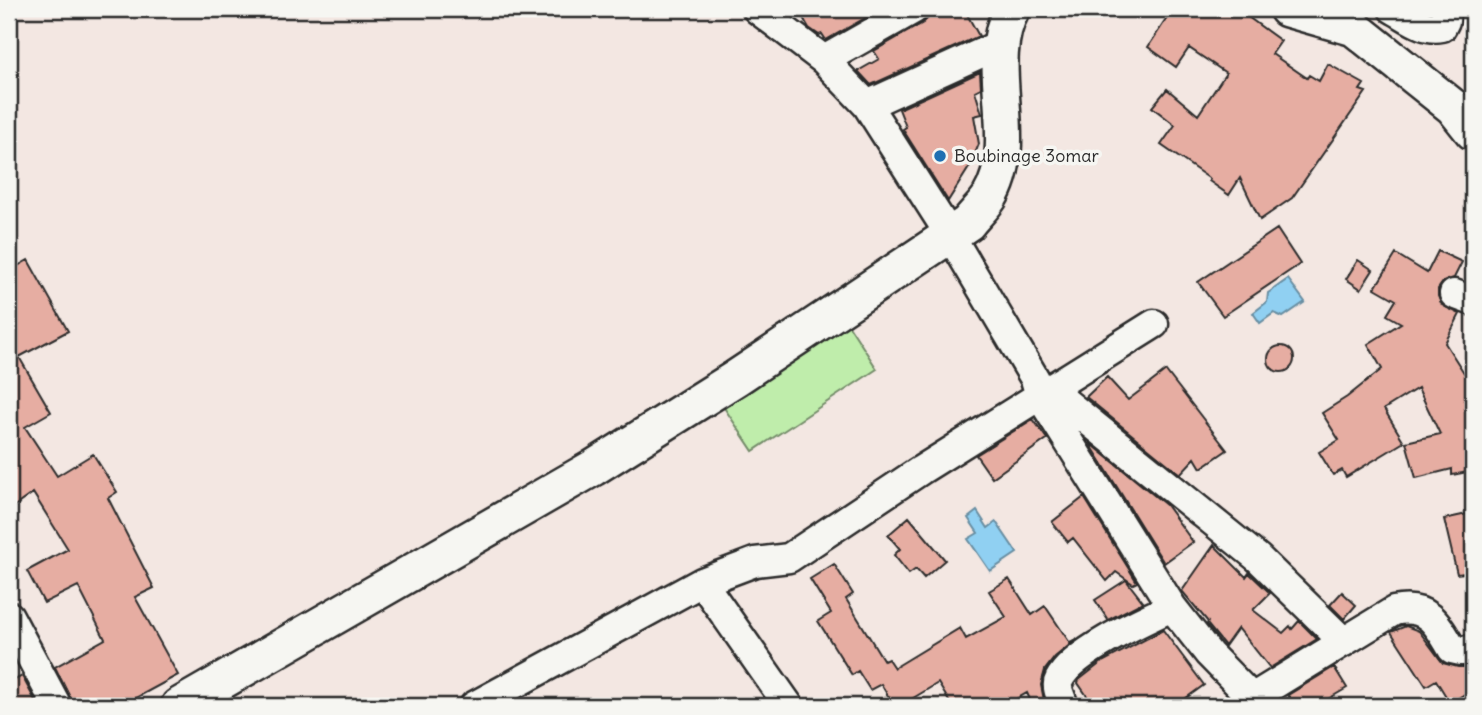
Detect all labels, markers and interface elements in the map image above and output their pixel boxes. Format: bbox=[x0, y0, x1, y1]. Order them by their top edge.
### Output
place label: Boubinage 3omar bbox=[954, 144, 1099, 167]
marker: Boubinage 3omar bbox=[932, 148, 948, 164]

